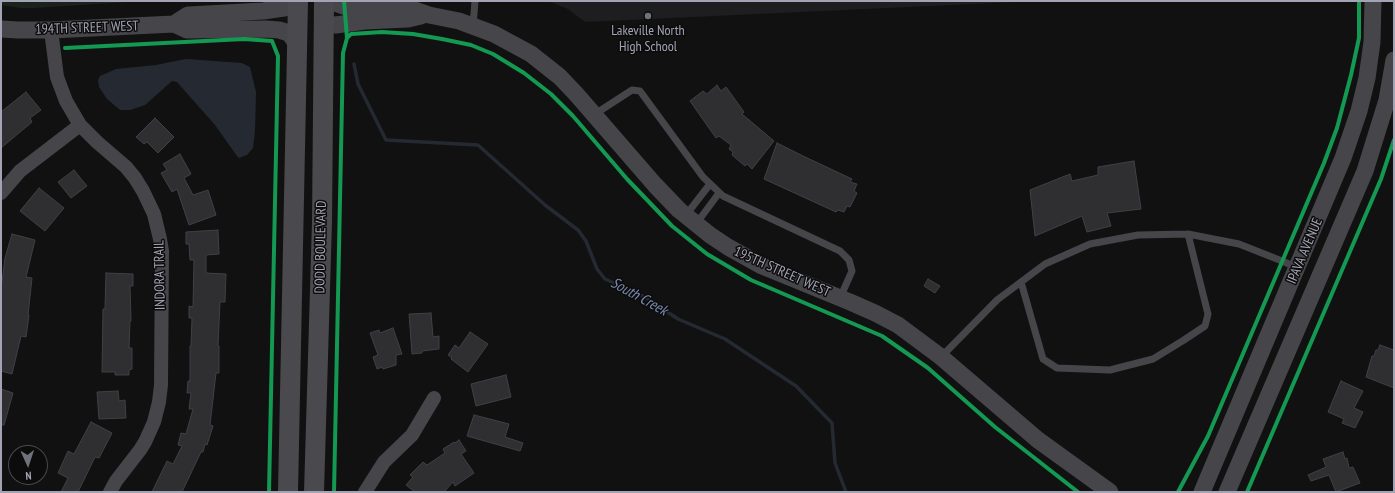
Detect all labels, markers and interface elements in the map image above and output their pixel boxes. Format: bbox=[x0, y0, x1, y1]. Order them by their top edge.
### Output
marker: Lakeville North High School bbox=[643, 11, 653, 21]
street label: 194TH STREET WEST bbox=[35, 18, 139, 38]
place label: Lakeville North High School bbox=[611, 23, 685, 56]
street label: DODD BOULEVARD bbox=[312, 200, 330, 294]
street label: IPAVA AVENUE bbox=[1284, 216, 1326, 286]
street label: INDORA TRAIL bbox=[151, 240, 169, 310]
street label: 195TH STREET WEST bbox=[731, 243, 833, 301]
water label: South Creek bbox=[607, 274, 671, 320]
north arrow bbox=[8, 445, 48, 485]
text: N bbox=[25, 469, 32, 483]

